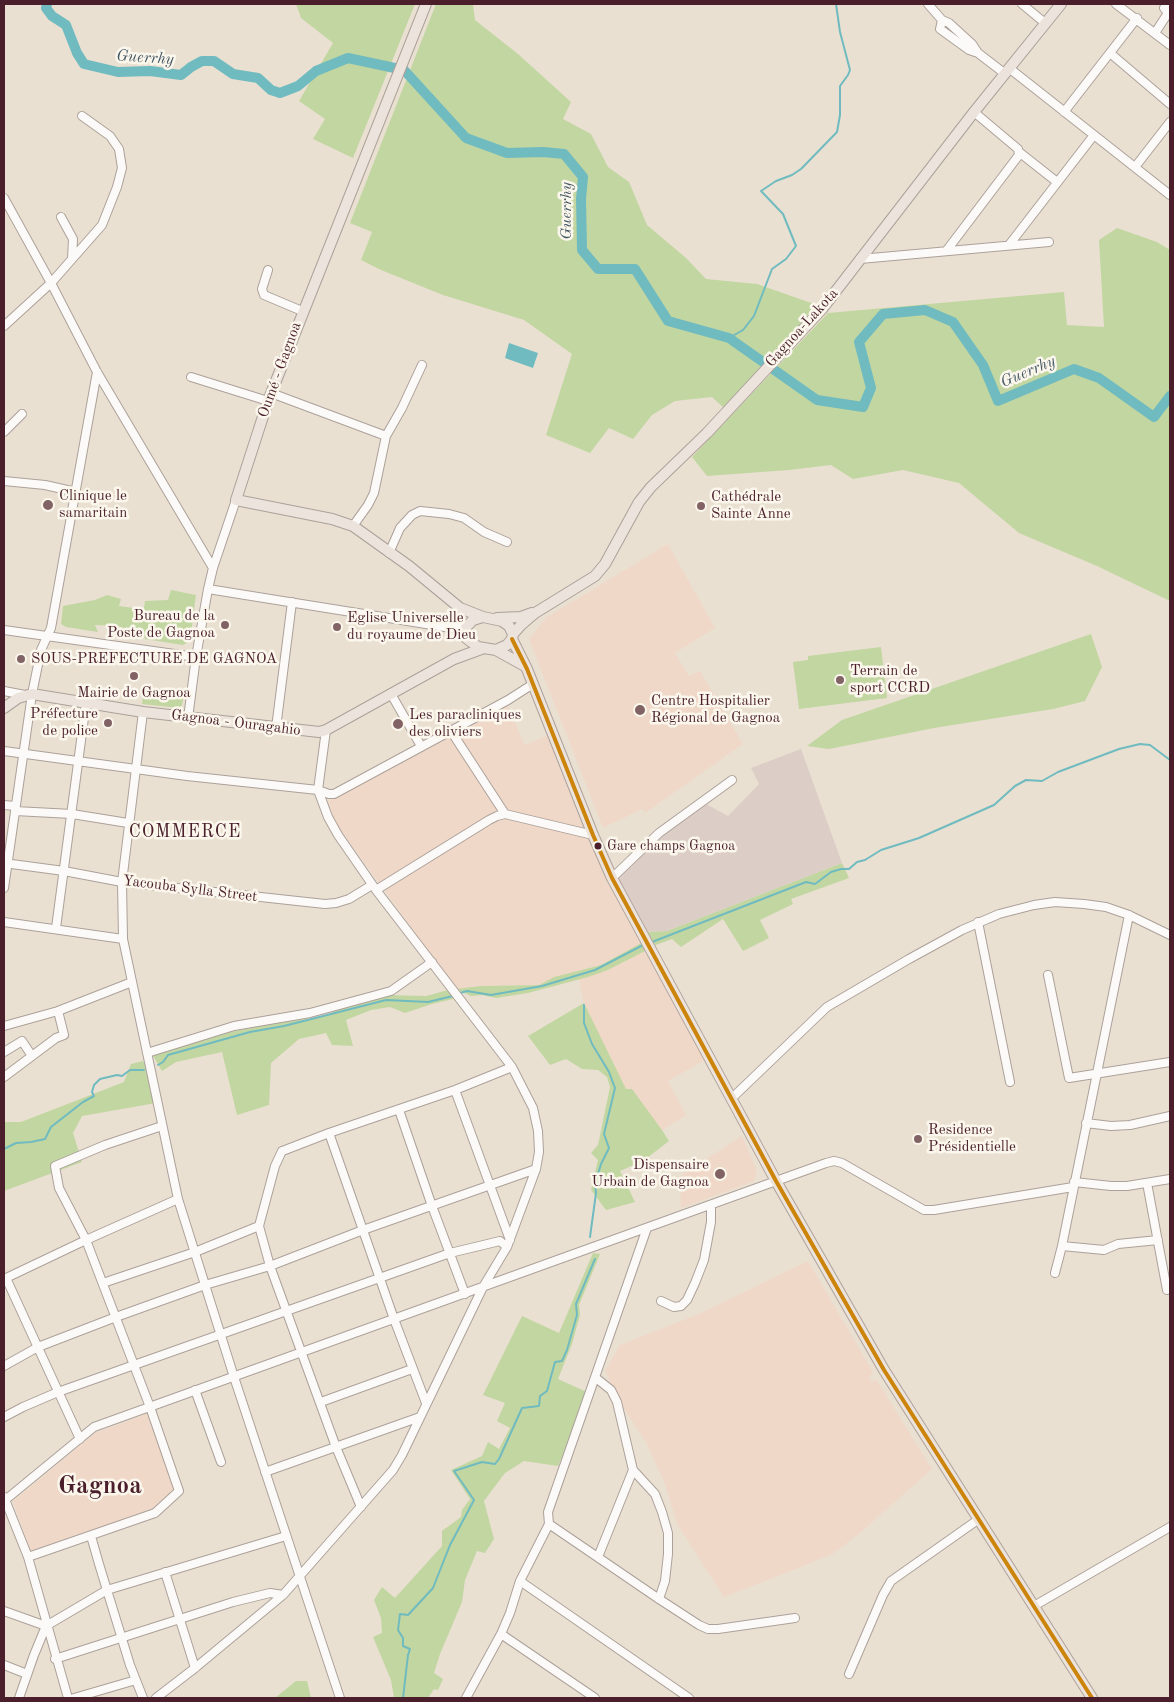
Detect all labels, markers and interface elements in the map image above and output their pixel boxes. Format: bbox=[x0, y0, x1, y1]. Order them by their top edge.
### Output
water label: Guerrhy bbox=[116, 46, 174, 70]
water label: Guerrhy bbox=[557, 182, 577, 240]
street label: Gagnoa-Lakota bbox=[762, 285, 842, 371]
street label: Oumé - Gagnoa bbox=[254, 320, 306, 420]
water label: Guerrhy bbox=[998, 352, 1058, 392]
place label: Clinique le samaritain bbox=[59, 487, 127, 522]
place label: Cathédrale Sainte Anne bbox=[711, 488, 791, 523]
marker: Clinique le samaritain bbox=[41, 498, 55, 512]
marker: Cathédrale Sainte Anne bbox=[695, 500, 707, 512]
place label: Bureau de la Poste de Gagnoa bbox=[107, 607, 215, 642]
place label: Eglise Universelle du royaume de Dieu bbox=[347, 609, 476, 644]
marker: Bureau de la Poste de Gagnoa bbox=[219, 619, 231, 631]
marker: Eglise Universelle du royaume de Dieu bbox=[331, 621, 343, 633]
place label: SOUS-PREFECTURE DE GAGNOA bbox=[31, 650, 277, 668]
marker: SOUS-PREFECTURE DE GAGNOA bbox=[15, 653, 27, 665]
place label: Terrain de sport CCRD bbox=[850, 662, 930, 697]
marker: Mairie de Gagnoa bbox=[128, 670, 140, 682]
marker: Terrain de sport CCRD bbox=[834, 674, 846, 686]
place label: Mairie de Gagnoa bbox=[77, 684, 191, 702]
place label: Centre Hospitalier Régional de Gagnoa bbox=[651, 692, 780, 727]
marker: Centre Hospitalier Régional de Gagnoa bbox=[633, 703, 647, 717]
place label: Préfecture de police bbox=[30, 705, 98, 740]
street label: Gagnoa - Ouragahio bbox=[170, 706, 302, 740]
place label: Les paracliniques des oliviers bbox=[409, 706, 521, 741]
marker: Préfecture de police bbox=[102, 717, 114, 729]
marker: Les paracliniques des oliviers bbox=[391, 717, 405, 731]
district label: COMMERCE bbox=[128, 821, 242, 843]
place label: Gare champs Gagnoa bbox=[607, 838, 735, 854]
marker: Gare champs Gagnoa bbox=[593, 841, 603, 851]
street label: Yacouba Sylla Street bbox=[122, 872, 258, 906]
place label: Residence Présidentielle bbox=[928, 1121, 1016, 1156]
marker: Residence Présidentielle bbox=[912, 1133, 924, 1145]
place label: Dispensaire Urbain de Gagnoa bbox=[592, 1156, 709, 1191]
marker: Dispensaire Urbain de Gagnoa bbox=[713, 1167, 727, 1181]
district label: Gagnoa bbox=[58, 1471, 142, 1501]

